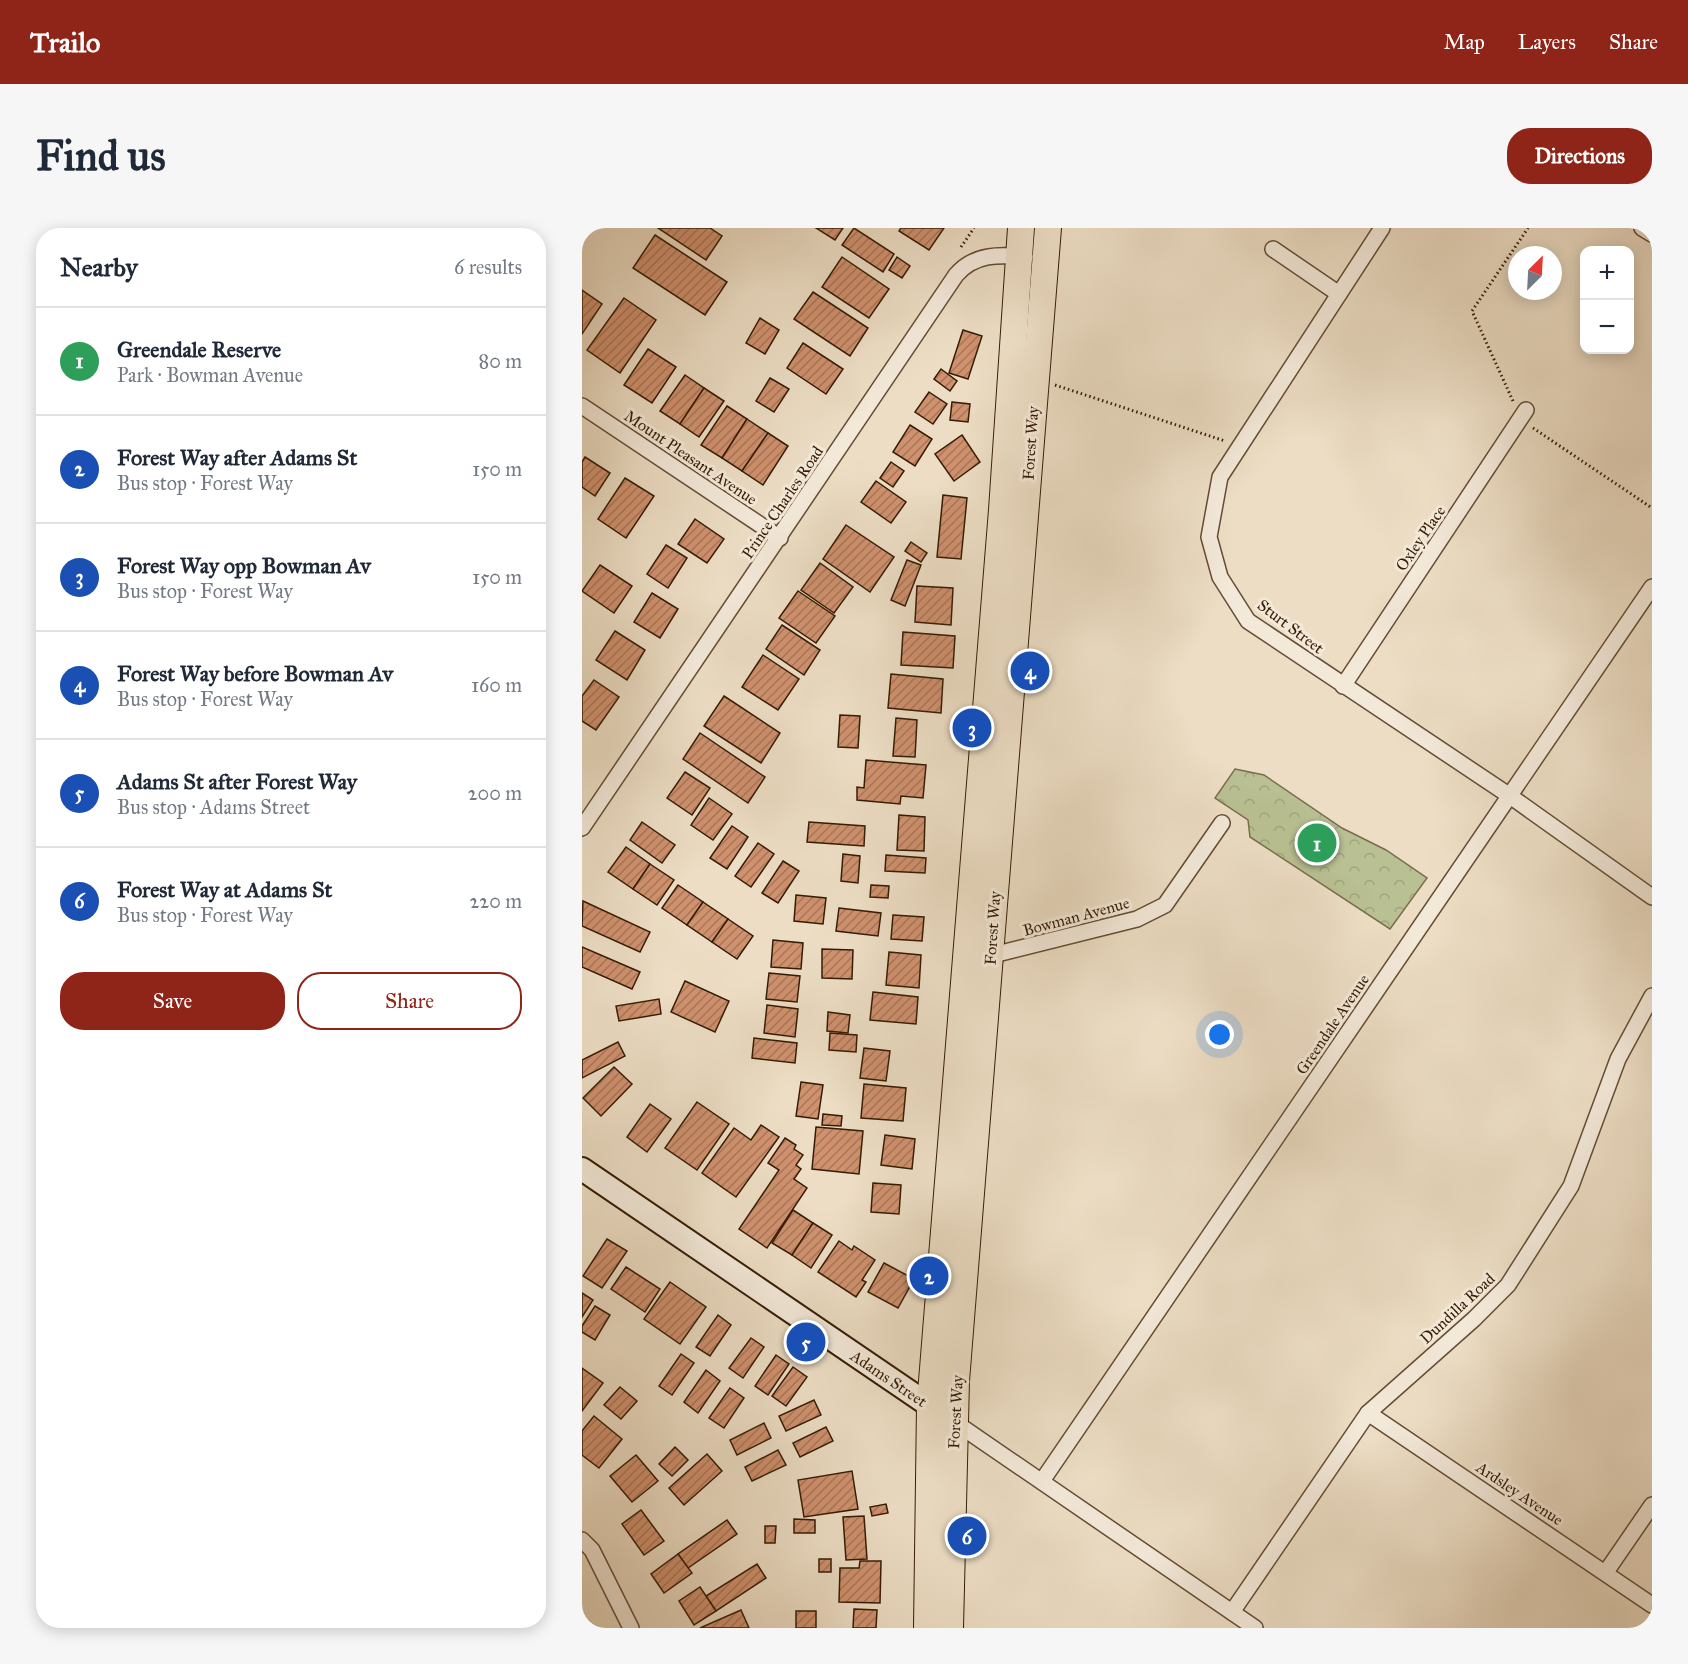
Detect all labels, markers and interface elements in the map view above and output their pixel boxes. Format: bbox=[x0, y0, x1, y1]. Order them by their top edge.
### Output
text: Trailo bbox=[30, 25, 100, 60]
text: Map bbox=[1444, 29, 1485, 55]
text: Layers bbox=[1518, 29, 1576, 55]
text: Share bbox=[1609, 29, 1658, 55]
button: Directions bbox=[1507, 128, 1652, 184]
text: Find us bbox=[36, 130, 166, 182]
north arrow bbox=[1508, 246, 1562, 300]
map controls bbox=[1580, 246, 1634, 354]
button: + bbox=[1580, 246, 1634, 300]
text: Nearby bbox=[60, 251, 138, 283]
text: 6 results bbox=[454, 255, 522, 279]
button: − bbox=[1580, 300, 1634, 354]
text: Greendale Reserve bbox=[117, 336, 281, 363]
text: 1 bbox=[76, 349, 83, 373]
text: 80 m bbox=[479, 349, 522, 373]
text: Park · Bowman Avenue bbox=[117, 363, 303, 387]
street label: Forest Way bbox=[1018, 405, 1043, 481]
street label: Mount Pleasant Avenue bbox=[621, 406, 761, 509]
street label: Prince Charles Road bbox=[738, 442, 827, 562]
text: Forest Way after Adams St bbox=[117, 444, 357, 471]
text: 2 bbox=[75, 457, 84, 481]
text: 150 m bbox=[472, 457, 522, 481]
text: Bus stop · Forest Way bbox=[117, 471, 293, 495]
street label: Oxley Place bbox=[1392, 502, 1449, 575]
text: Forest Way opp Bowman Av bbox=[117, 552, 371, 579]
text: 3 bbox=[76, 565, 84, 589]
text: 150 m bbox=[472, 565, 522, 589]
text: Bus stop · Forest Way bbox=[117, 579, 293, 603]
street label: Sturt Street bbox=[1254, 595, 1328, 658]
pin: 4 bbox=[1010, 648, 1050, 694]
text: Forest Way before Bowman Av bbox=[117, 660, 393, 687]
text: 4 bbox=[74, 673, 85, 697]
text: 160 m bbox=[471, 673, 522, 697]
text: Bus stop · Forest Way bbox=[117, 687, 293, 711]
pin: 3 bbox=[952, 706, 992, 750]
text: Adams St after Forest Way bbox=[117, 768, 357, 795]
text: 5 bbox=[75, 781, 84, 805]
text: 200 m bbox=[468, 781, 522, 805]
text: Bus stop · Adams Street bbox=[117, 795, 310, 819]
pin: 1 bbox=[1298, 820, 1336, 866]
text: Forest Way at Adams St bbox=[117, 876, 332, 903]
text: 6 bbox=[74, 889, 85, 913]
text: 220 m bbox=[470, 889, 522, 913]
street label: Forest Way bbox=[980, 890, 1005, 966]
street label: Bowman Avenue bbox=[1021, 893, 1132, 940]
text: Bus stop · Forest Way bbox=[117, 903, 293, 927]
street label: Greendale Avenue bbox=[1292, 970, 1373, 1078]
button: Save bbox=[60, 972, 285, 1030]
button: Share bbox=[297, 972, 522, 1030]
your location bbox=[1205, 1020, 1234, 1049]
pin: 2 bbox=[910, 1254, 948, 1298]
street label: Dundilla Road bbox=[1416, 1269, 1499, 1348]
pin: 5 bbox=[786, 1320, 826, 1364]
street label: Adams Street bbox=[846, 1345, 931, 1411]
street label: Forest Way bbox=[944, 1374, 967, 1450]
street label: Ardsley Avenue bbox=[1472, 1457, 1567, 1530]
pin: 6 bbox=[948, 1514, 986, 1558]

